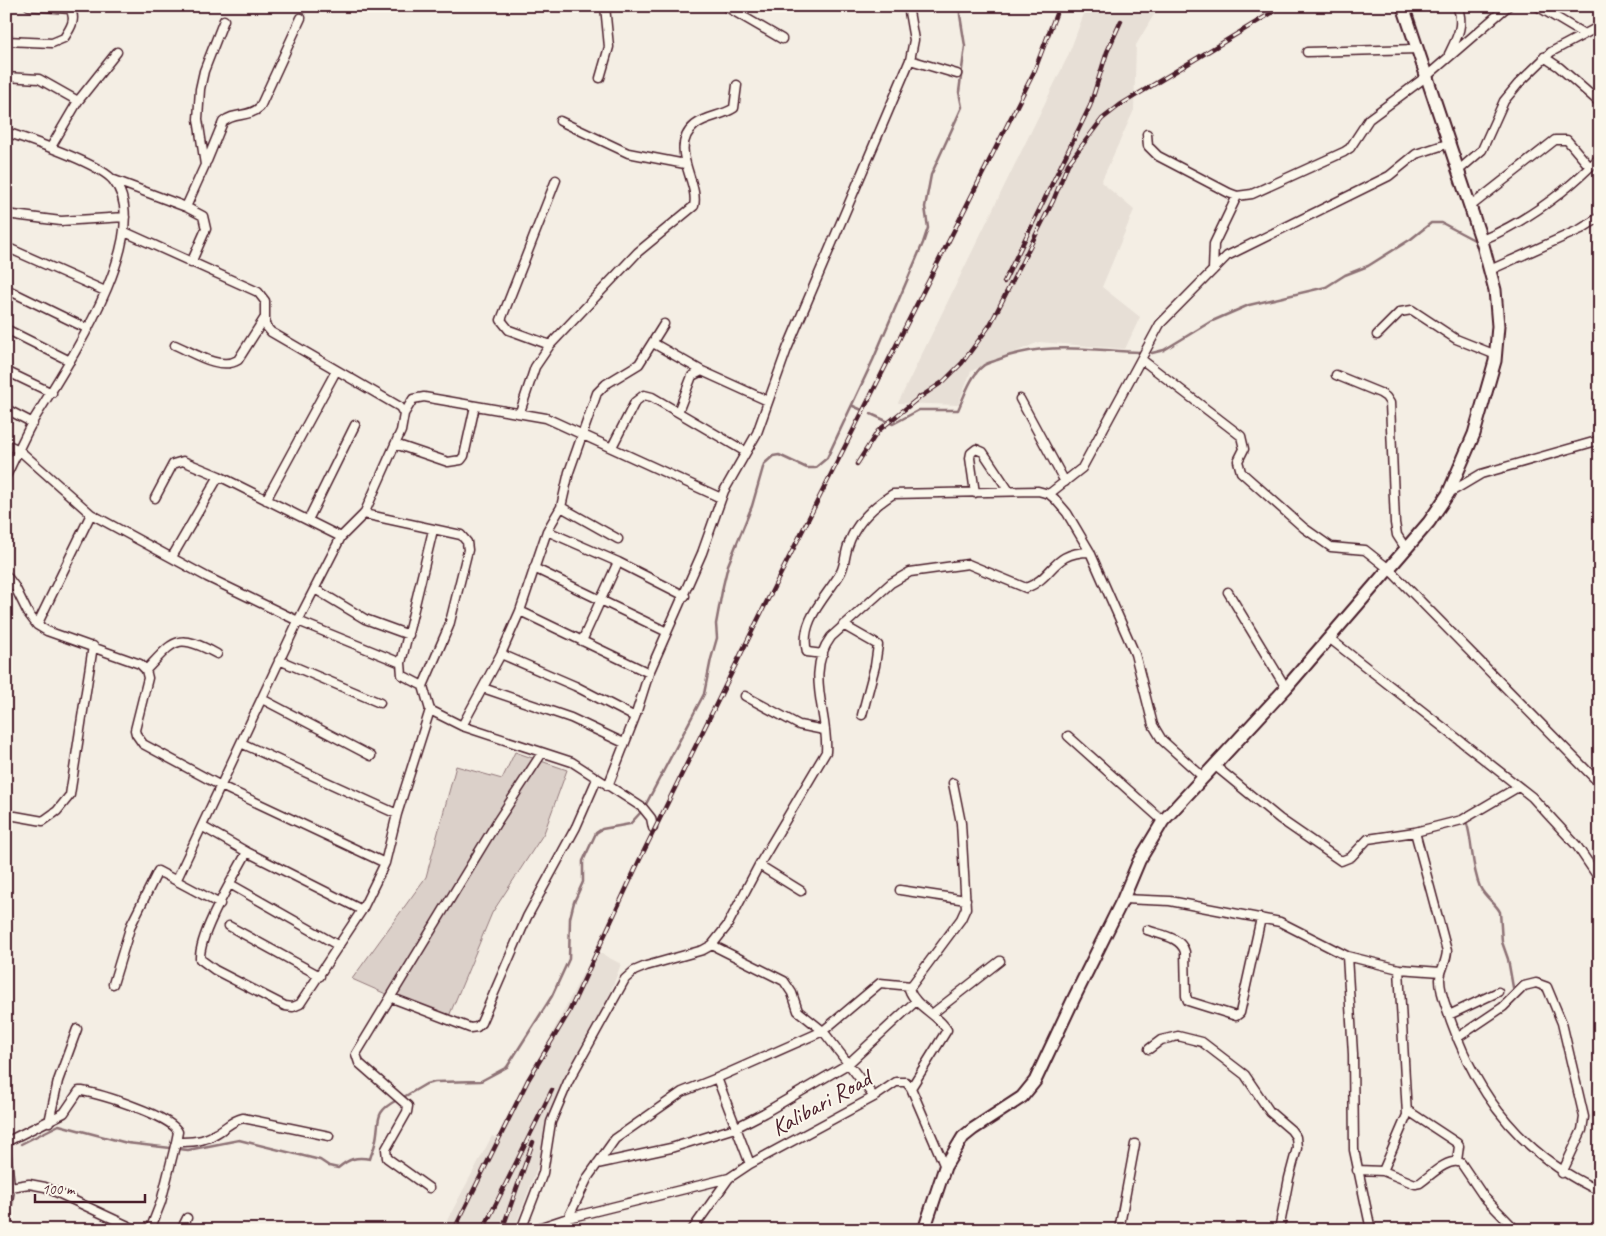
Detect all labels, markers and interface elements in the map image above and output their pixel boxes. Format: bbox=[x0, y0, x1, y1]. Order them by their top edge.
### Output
street label: Kalibari Road bbox=[766, 1062, 879, 1143]
scale bar bbox=[35, 1171, 145, 1203]
text: 100 m bbox=[42, 1180, 76, 1199]

